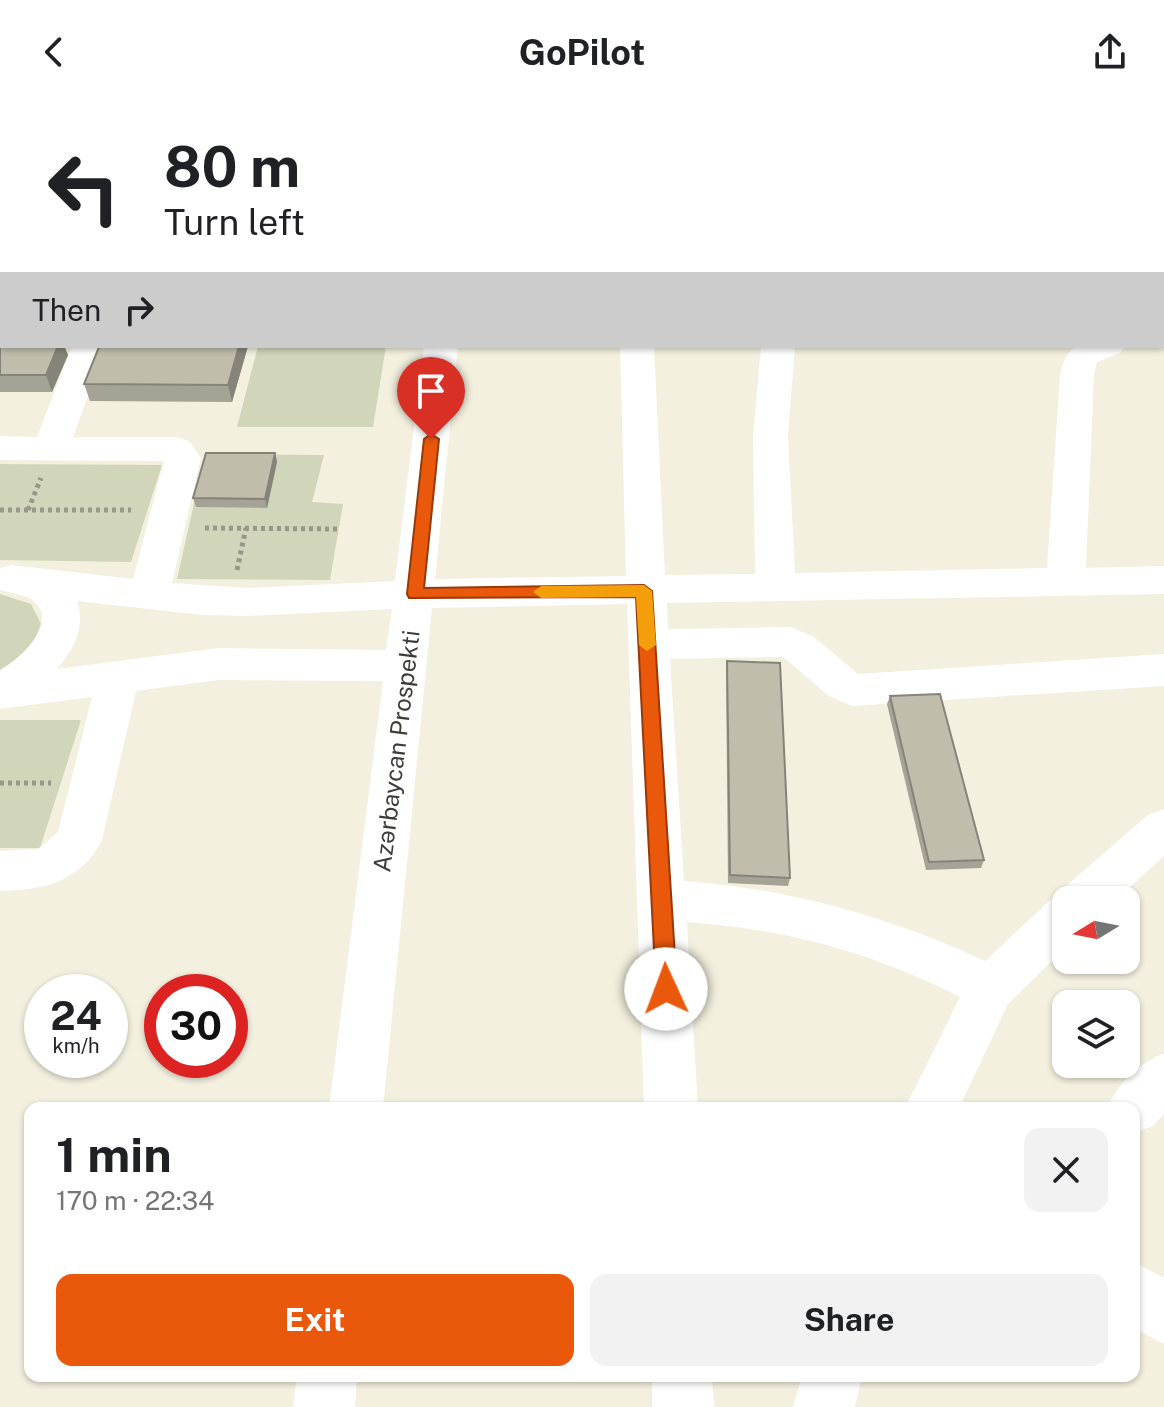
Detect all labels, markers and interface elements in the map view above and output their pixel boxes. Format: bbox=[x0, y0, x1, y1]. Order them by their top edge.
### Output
icon: back bbox=[32, 30, 76, 74]
icon: share bbox=[1088, 30, 1132, 74]
text: GoPilot bbox=[519, 31, 645, 73]
text: 80 m bbox=[164, 134, 300, 200]
icon: left bbox=[32, 136, 136, 240]
text: Turn left bbox=[164, 201, 305, 243]
icon: right bbox=[117, 288, 161, 332]
text: Then bbox=[32, 292, 101, 328]
pin bbox=[397, 357, 465, 439]
icon: arrive bbox=[409, 369, 453, 413]
street label: Azərbaycan Prospekti bbox=[367, 628, 425, 874]
north arrow bbox=[1052, 886, 1140, 974]
map controls bbox=[1052, 886, 1140, 1078]
position arrow bbox=[624, 947, 708, 1031]
speed limit sign: 30 bbox=[144, 974, 248, 1078]
button: layers bbox=[1052, 990, 1140, 1078]
text: 24 bbox=[50, 992, 102, 1039]
text: km/h bbox=[52, 1034, 100, 1058]
text: 1 min bbox=[56, 1126, 172, 1183]
button: close bbox=[1024, 1128, 1108, 1212]
text: 170 m · 22:34 bbox=[56, 1185, 214, 1216]
button: Exit bbox=[56, 1274, 574, 1366]
button: Share bbox=[590, 1274, 1108, 1366]

